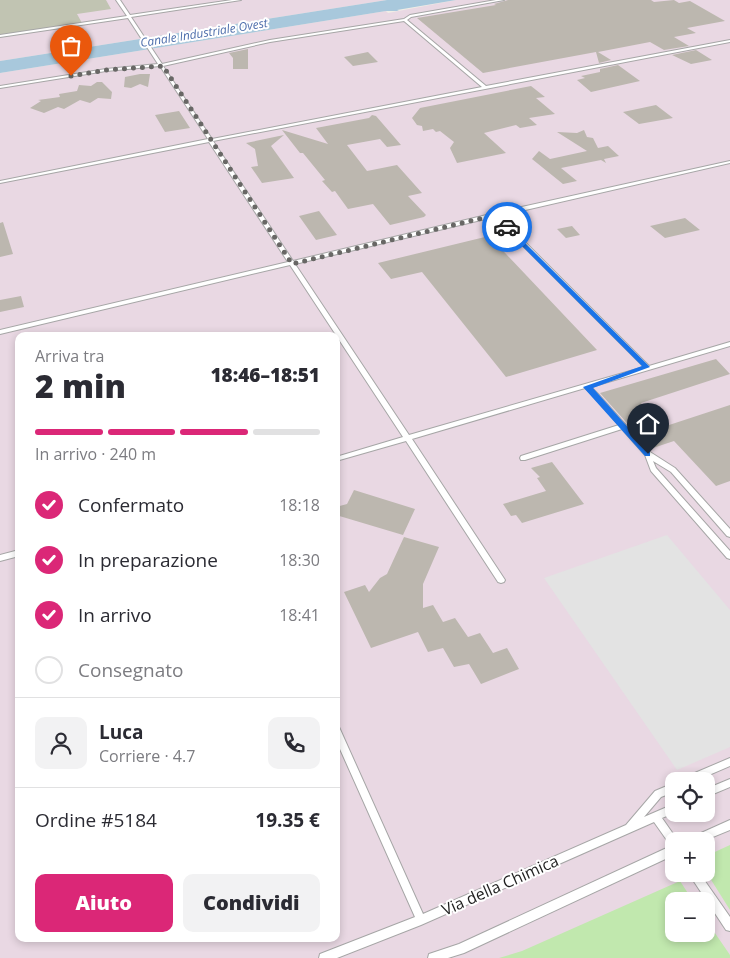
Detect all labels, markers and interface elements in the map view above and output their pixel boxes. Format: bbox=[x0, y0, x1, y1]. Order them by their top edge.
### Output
water label: Canale Industriale Ovest bbox=[139, 14, 270, 51]
pin bbox=[50, 25, 92, 76]
icon: bag bbox=[57, 32, 85, 60]
courier bbox=[482, 202, 532, 252]
icon: car bbox=[493, 213, 521, 241]
text: Arriva tra bbox=[35, 345, 104, 367]
text: 18:46–18:51 bbox=[210, 362, 320, 388]
text: 2 min bbox=[35, 364, 126, 407]
pin bbox=[627, 403, 669, 454]
icon: home bbox=[634, 410, 662, 438]
text: In arrivo · 240 m bbox=[35, 443, 156, 465]
icon: check bbox=[35, 491, 63, 519]
text: Confermato bbox=[78, 492, 184, 518]
text: 18:18 bbox=[279, 494, 320, 516]
icon: check bbox=[35, 546, 63, 574]
text: In preparazione bbox=[78, 547, 218, 573]
text: 18:30 bbox=[279, 549, 320, 571]
icon: check bbox=[35, 601, 63, 629]
text: In arrivo bbox=[78, 602, 152, 628]
text: 18:41 bbox=[279, 604, 320, 626]
text: Consegnato bbox=[78, 657, 184, 683]
button: person bbox=[35, 717, 87, 769]
button: phone bbox=[268, 717, 320, 769]
text: Luca bbox=[99, 719, 143, 745]
text: Corriere · 4.7 bbox=[99, 745, 195, 767]
map controls bbox=[665, 772, 715, 942]
button: locate bbox=[665, 772, 715, 822]
text: Ordine #5184 bbox=[35, 807, 157, 833]
text: 19.35 € bbox=[255, 807, 320, 833]
button: + bbox=[665, 832, 715, 882]
street label: Via della Chimica bbox=[438, 849, 562, 921]
button: Aiuto bbox=[35, 874, 173, 932]
button: Condividi bbox=[183, 874, 320, 932]
button: − bbox=[665, 892, 715, 942]

